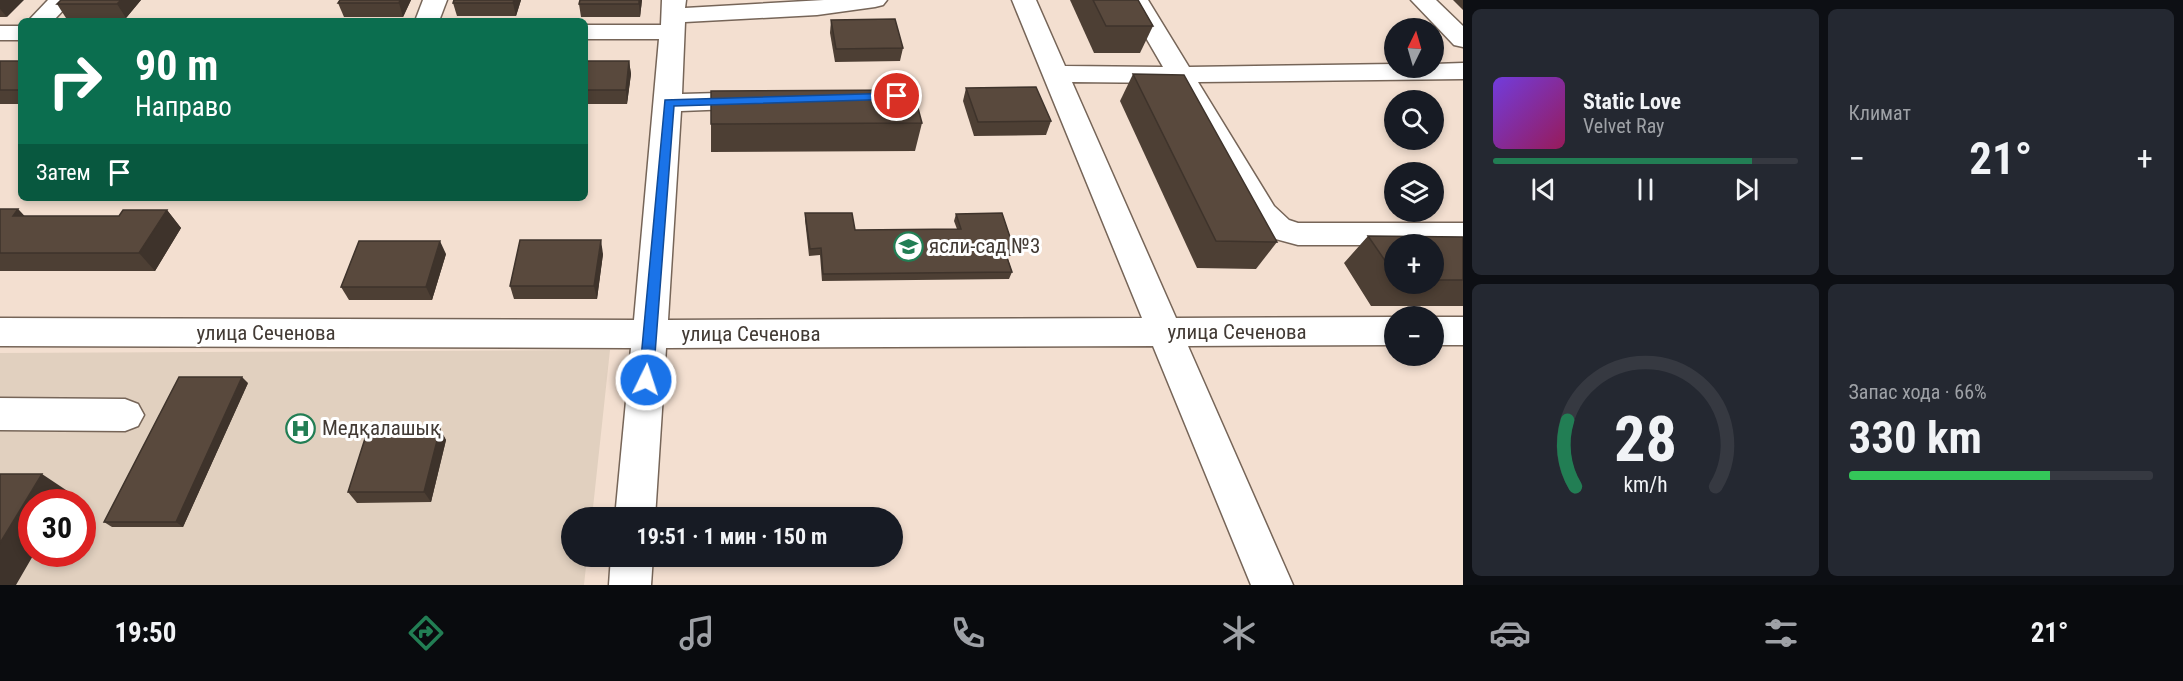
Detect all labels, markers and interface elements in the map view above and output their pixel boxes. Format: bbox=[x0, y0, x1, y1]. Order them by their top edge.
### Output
north arrow bbox=[1384, 18, 1444, 78]
map controls bbox=[1384, 18, 1444, 366]
text: 90 m bbox=[135, 41, 218, 90]
icon: right bbox=[36, 42, 114, 120]
pin bbox=[871, 70, 922, 121]
icon: arrive bbox=[880, 79, 913, 112]
text: Static Love bbox=[1583, 89, 1681, 114]
button: search bbox=[1384, 90, 1444, 150]
text: Направо bbox=[135, 91, 232, 123]
text: Климат bbox=[1849, 101, 1911, 125]
text: Velvet Ray bbox=[1583, 114, 1664, 138]
text: 21° bbox=[1969, 132, 2032, 185]
text: − bbox=[1849, 139, 1865, 178]
text: + bbox=[2137, 139, 2153, 178]
icon: arrive bbox=[103, 156, 136, 189]
text: Затем bbox=[36, 160, 91, 185]
button: layers bbox=[1384, 162, 1444, 222]
icon: previous bbox=[1527, 173, 1560, 206]
icon: pause bbox=[1629, 173, 1662, 206]
icon: next bbox=[1730, 173, 1763, 206]
school or university icon: ясли-сад №3 bbox=[892, 230, 924, 262]
place label: ясли-сад №3 bbox=[929, 234, 1040, 258]
button: + bbox=[1384, 234, 1444, 294]
button: − bbox=[1384, 306, 1444, 366]
street label: улица Сеченова bbox=[1167, 320, 1307, 344]
street label: улица Сеченова bbox=[196, 321, 336, 345]
street label: улица Сеченова bbox=[681, 322, 821, 346]
position arrow bbox=[614, 348, 678, 412]
text: Запас хода · 66% bbox=[1849, 380, 1987, 404]
text: 28 bbox=[1614, 403, 1677, 476]
text: 330 km bbox=[1849, 411, 1982, 464]
hospital icon: Медқалашық bbox=[285, 412, 317, 444]
place label: Медқалашық bbox=[322, 416, 441, 440]
text: km/h bbox=[1623, 472, 1667, 497]
speed limit sign: 30 bbox=[18, 489, 96, 567]
text: 19:51 · 1 мин · 150 m bbox=[637, 524, 827, 549]
icon: directions bbox=[405, 612, 447, 654]
icon: music bbox=[676, 612, 718, 654]
icon: phone bbox=[947, 612, 989, 654]
icon: climate bbox=[1218, 612, 1260, 654]
icon: car bbox=[1489, 612, 1531, 654]
icon: filters bbox=[1760, 612, 1802, 654]
text: 19:50 bbox=[114, 617, 176, 649]
text: 21° bbox=[2031, 617, 2068, 649]

